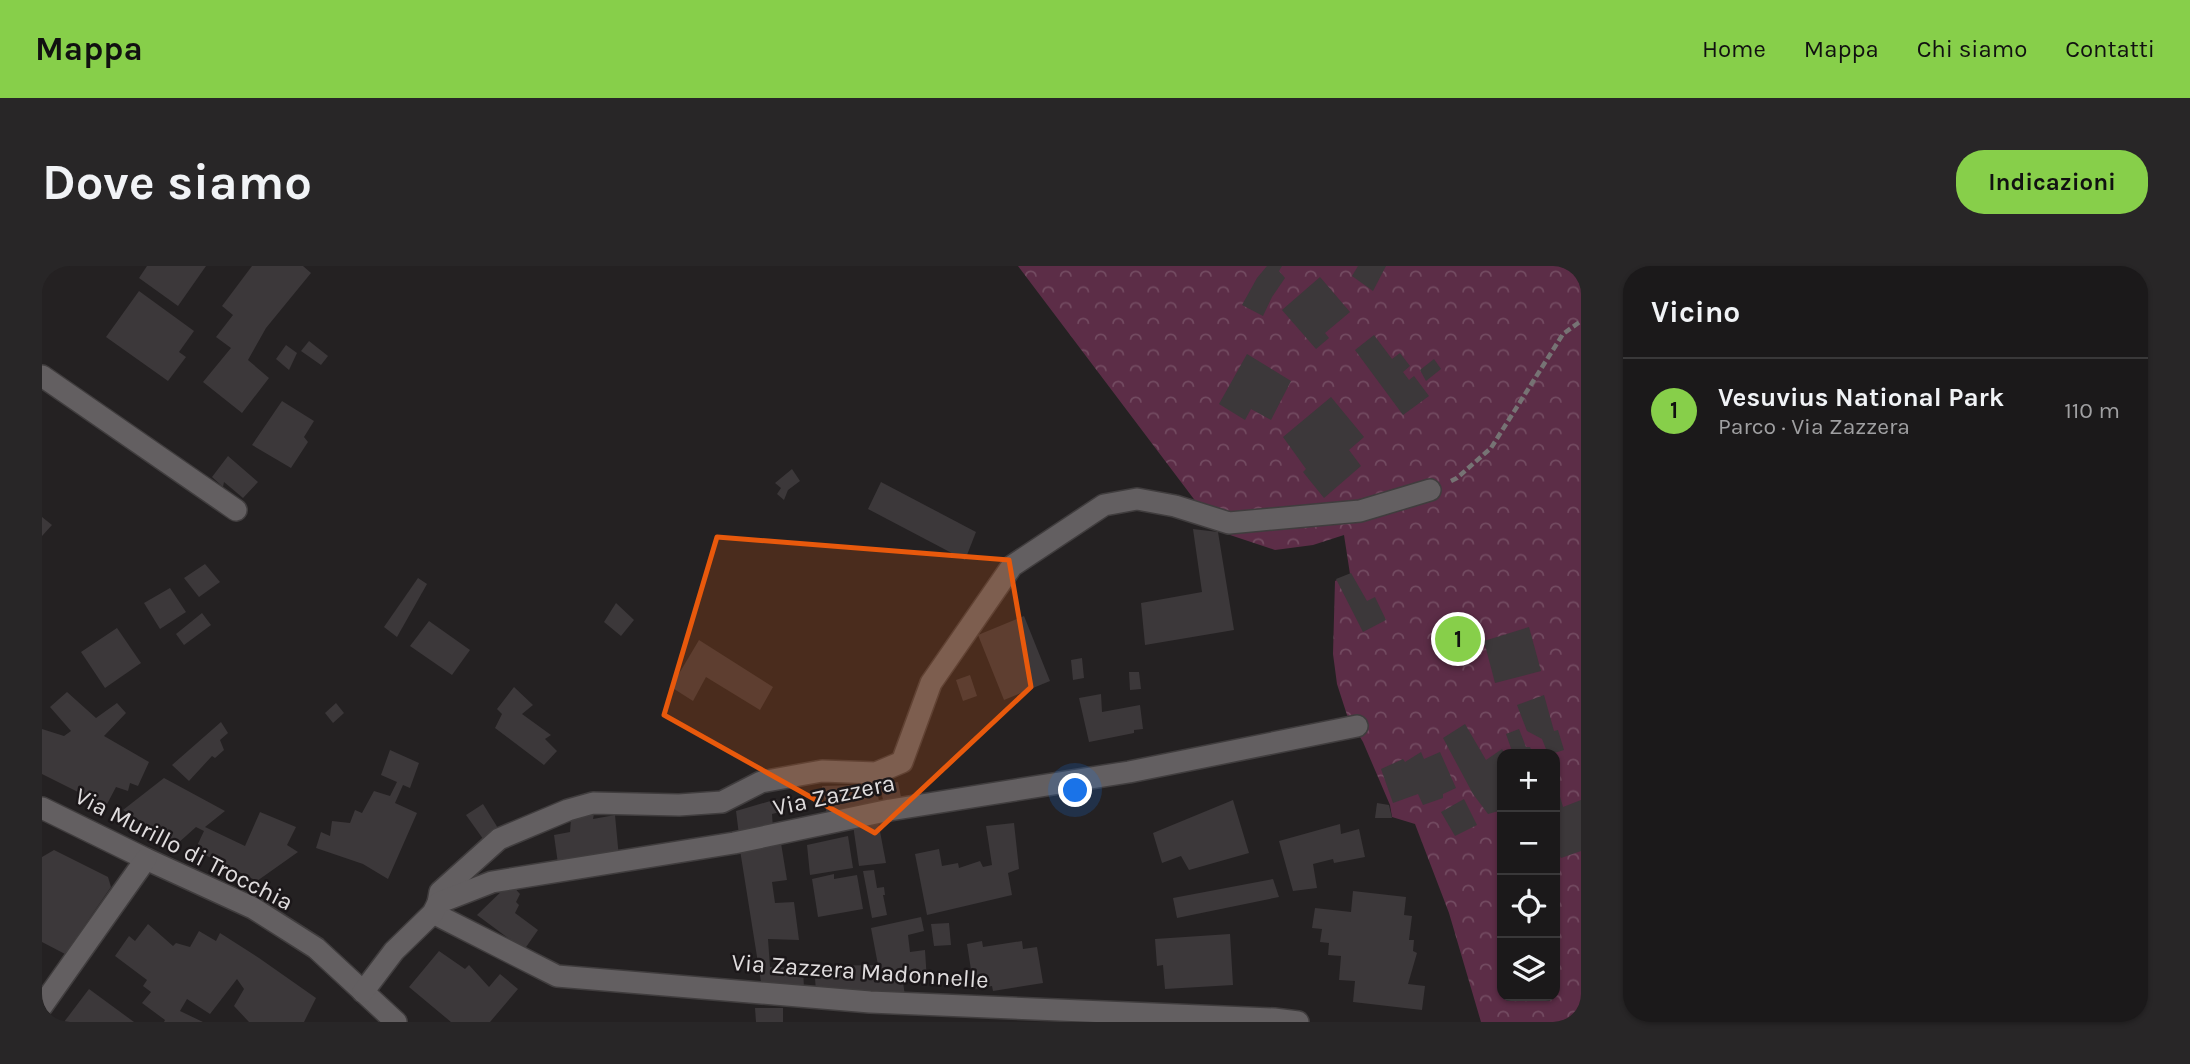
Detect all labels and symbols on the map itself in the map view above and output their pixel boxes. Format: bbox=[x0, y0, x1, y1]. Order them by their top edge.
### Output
pin: 1 bbox=[1435, 613, 1481, 665]
street label: Via Zazzera bbox=[770, 768, 898, 822]
your location bbox=[1058, 773, 1092, 807]
street label: Via Murillo di Trocchia bbox=[70, 782, 298, 916]
street label: Via Zazzera Madonnelle bbox=[731, 948, 989, 994]

